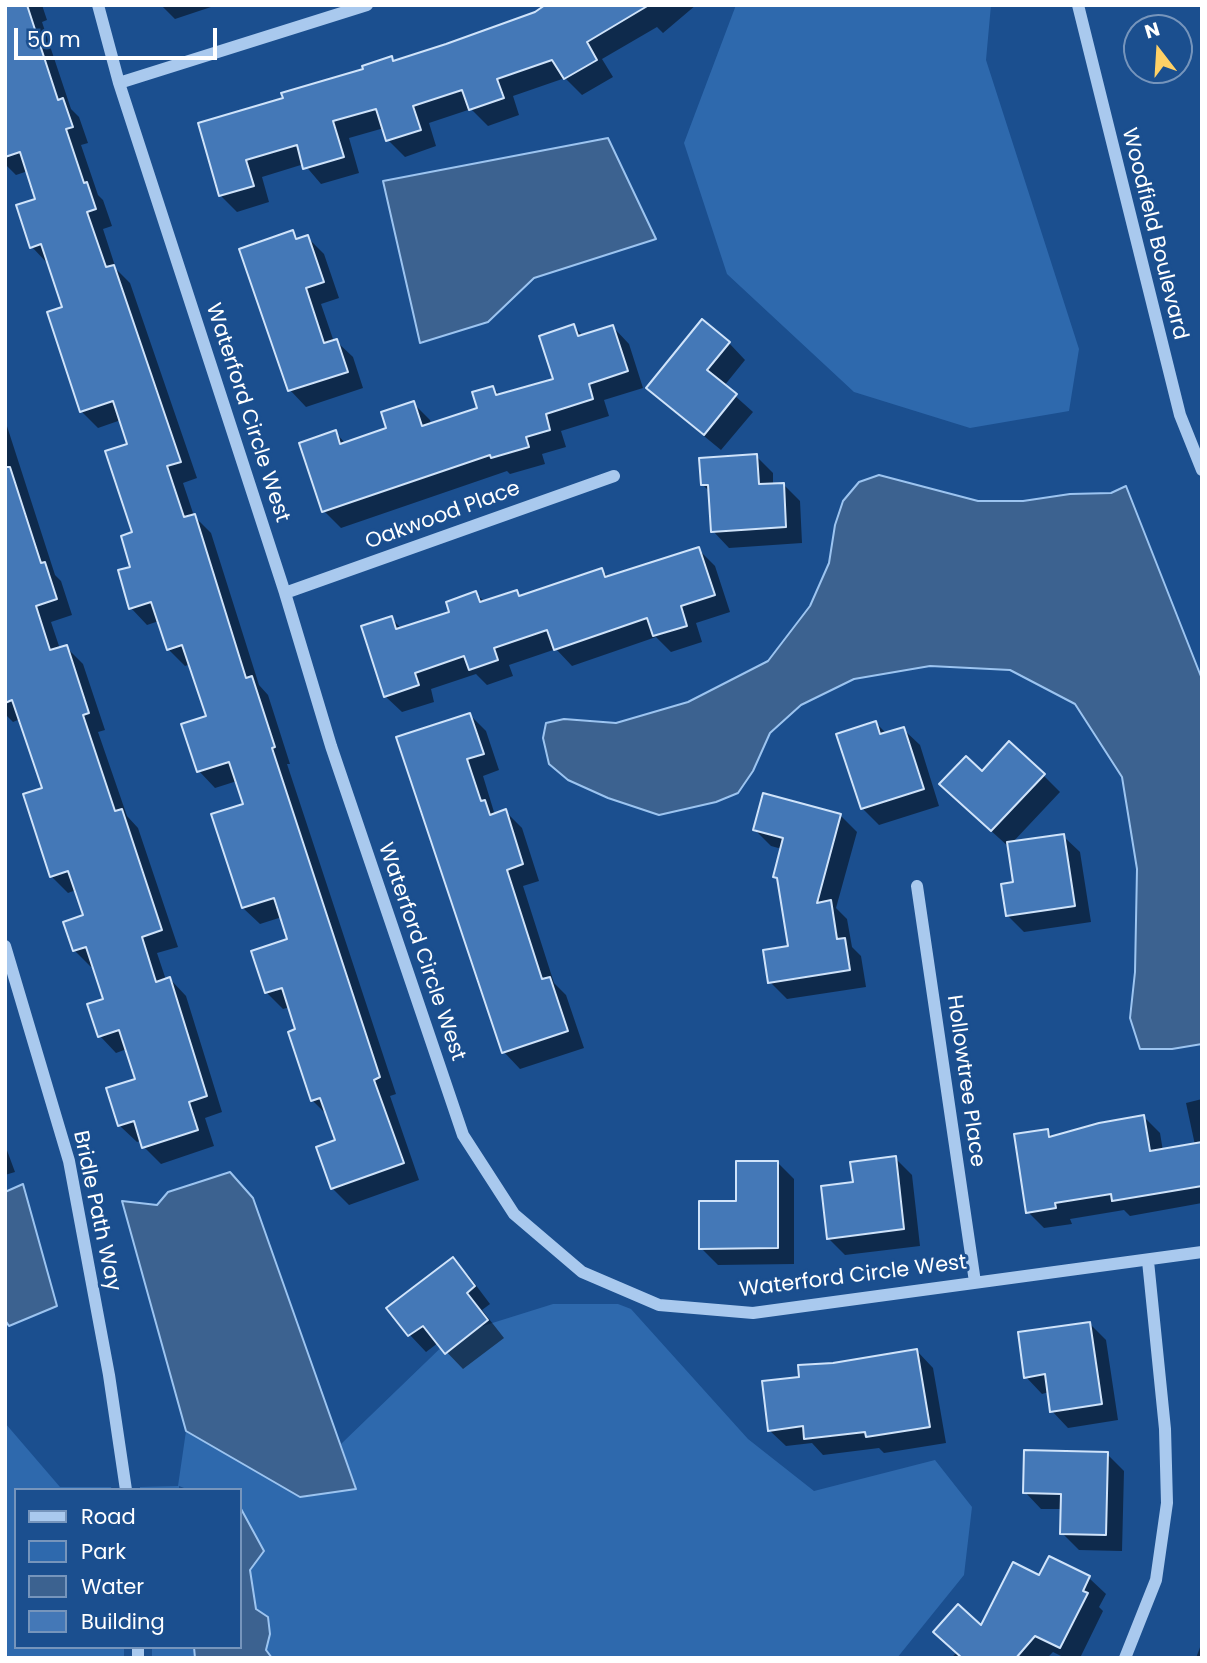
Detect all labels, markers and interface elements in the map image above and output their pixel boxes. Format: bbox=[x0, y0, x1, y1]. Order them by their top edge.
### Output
scale bar bbox=[18, 14, 220, 58]
north arrow bbox=[1123, 14, 1193, 84]
text: N bbox=[1142, 15, 1163, 45]
text: 50 m bbox=[27, 25, 81, 54]
street label: Woodfield Boulevard bbox=[1115, 125, 1193, 343]
street label: Waterford Circle West bbox=[200, 300, 294, 526]
street label: Oakwood Place bbox=[362, 476, 524, 556]
street label: Waterford Circle West bbox=[372, 840, 470, 1064]
street label: Hollowtree Place bbox=[940, 993, 990, 1169]
street label: Bridle Path Way bbox=[67, 1128, 125, 1294]
street label: Waterford Circle West bbox=[738, 1251, 968, 1303]
legend bbox=[14, 1488, 242, 1649]
text: Road bbox=[81, 1502, 136, 1531]
text: Park bbox=[81, 1537, 126, 1566]
text: Water bbox=[81, 1572, 144, 1601]
text: Building bbox=[81, 1607, 165, 1636]

